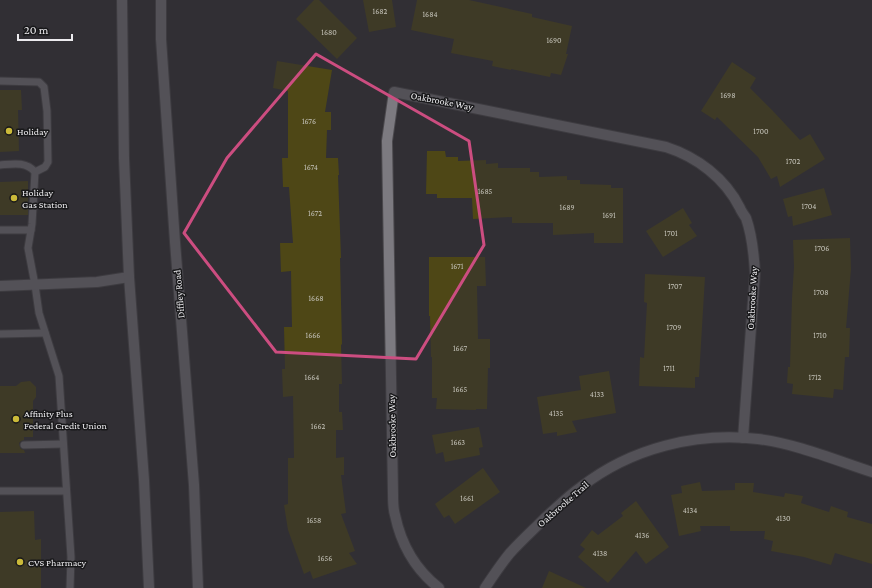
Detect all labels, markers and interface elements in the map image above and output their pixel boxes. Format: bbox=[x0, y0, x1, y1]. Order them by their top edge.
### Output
house number: 1682 bbox=[373, 7, 388, 16]
house number: 1684 bbox=[422, 10, 438, 19]
scale bar bbox=[18, 16, 72, 42]
text: 20 m bbox=[24, 23, 49, 37]
house number: 1680 bbox=[321, 28, 337, 37]
house number: 1690 bbox=[546, 36, 562, 45]
street label: Oakbrooke Way bbox=[410, 90, 474, 113]
house number: 1698 bbox=[721, 91, 735, 100]
house number: 1676 bbox=[302, 117, 316, 126]
marker: Holiday bbox=[4, 126, 14, 136]
place label: Holiday bbox=[17, 126, 49, 137]
house number: 1700 bbox=[753, 127, 769, 136]
house number: 1702 bbox=[786, 157, 800, 166]
house number: 1674 bbox=[304, 163, 318, 172]
place label: Holiday Gas Station bbox=[22, 187, 68, 210]
house number: 1685 bbox=[478, 187, 493, 196]
marker: Holiday Gas Station bbox=[9, 193, 19, 203]
house number: 1704 bbox=[802, 202, 816, 211]
house number: 1689 bbox=[559, 203, 575, 212]
house number: 1672 bbox=[308, 209, 322, 218]
house number: 1691 bbox=[602, 211, 616, 220]
house number: 1701 bbox=[664, 229, 678, 238]
house number: 1706 bbox=[815, 244, 829, 253]
house number: 1671 bbox=[451, 262, 464, 271]
street label: Oakbrooke Way bbox=[745, 266, 759, 330]
street label: Diffley Road bbox=[171, 268, 187, 319]
house number: 1707 bbox=[668, 282, 682, 291]
house number: 1708 bbox=[813, 288, 829, 297]
house number: 1668 bbox=[308, 294, 324, 303]
house number: 1709 bbox=[667, 323, 681, 332]
house number: 1666 bbox=[306, 331, 320, 340]
house number: 1710 bbox=[813, 331, 827, 340]
house number: 1667 bbox=[453, 344, 467, 353]
house number: 1711 bbox=[663, 364, 675, 373]
house number: 1664 bbox=[305, 373, 319, 382]
house number: 1712 bbox=[809, 373, 822, 382]
house number: 1665 bbox=[453, 385, 467, 394]
house number: 4133 bbox=[590, 390, 604, 399]
street label: Oakbrooke Way bbox=[386, 394, 398, 458]
place label: Affinity Plus Federal Credit Union bbox=[24, 408, 107, 431]
house number: 4135 bbox=[549, 409, 563, 418]
marker: Affinity Plus Federal Credit Union bbox=[11, 414, 21, 424]
house number: 1662 bbox=[311, 422, 325, 431]
house number: 1663 bbox=[451, 438, 465, 447]
street label: Oakbrooke Trail bbox=[535, 479, 591, 529]
house number: 1661 bbox=[460, 494, 474, 503]
house number: 4134 bbox=[683, 506, 697, 515]
house number: 4130 bbox=[775, 514, 791, 523]
house number: 1658 bbox=[307, 516, 321, 525]
house number: 4136 bbox=[635, 531, 649, 540]
house number: 4138 bbox=[593, 549, 607, 558]
house number: 1656 bbox=[318, 554, 332, 563]
marker: CVS Pharmacy bbox=[15, 557, 25, 567]
place label: CVS Pharmacy bbox=[28, 557, 86, 568]

